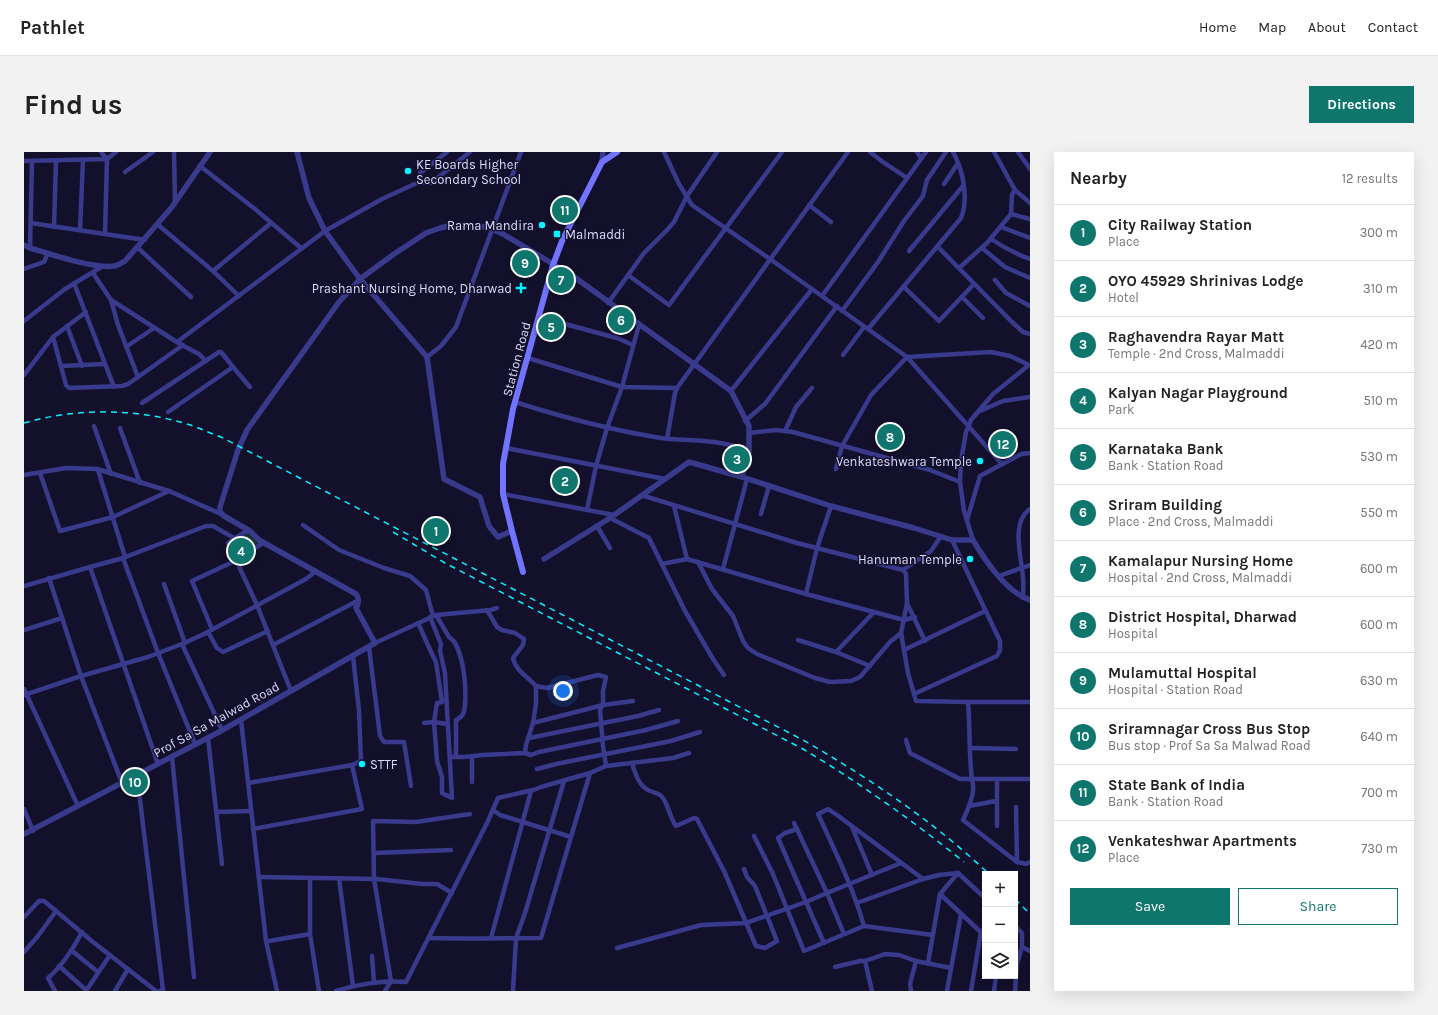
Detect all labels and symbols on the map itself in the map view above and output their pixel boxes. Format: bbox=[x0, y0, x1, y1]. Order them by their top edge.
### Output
place label: KE Boards Higher Secondary School bbox=[416, 157, 521, 187]
marker: KE Boards Higher Secondary School bbox=[403, 166, 413, 176]
pin: 11 bbox=[552, 195, 578, 225]
place label: Rama Mandira bbox=[447, 218, 534, 233]
marker: Rama Mandira bbox=[537, 220, 547, 230]
place label: Malmaddi bbox=[565, 227, 625, 242]
marker: Malmaddi bbox=[552, 229, 562, 239]
pin: 9 bbox=[512, 248, 538, 278]
pin: 7 bbox=[548, 265, 574, 295]
place label: Prashant Nursing Home, Dharwad bbox=[312, 281, 512, 296]
marker: Prashant Nursing Home, Dharwad bbox=[515, 282, 527, 294]
pin: 6 bbox=[608, 305, 634, 335]
pin: 5 bbox=[538, 312, 564, 342]
street label: Station Road bbox=[499, 320, 534, 398]
pin: 8 bbox=[877, 422, 903, 452]
pin: 12 bbox=[990, 429, 1016, 459]
pin: 3 bbox=[724, 444, 750, 474]
place label: Venkateshwara Temple bbox=[836, 454, 972, 469]
marker: Venkateshwara Temple bbox=[975, 456, 985, 466]
pin: 2 bbox=[552, 466, 578, 496]
pin: 1 bbox=[423, 516, 449, 546]
pin: 4 bbox=[228, 536, 254, 566]
place label: Hanuman Temple bbox=[858, 552, 962, 567]
marker: Hanuman Temple bbox=[965, 554, 975, 564]
street label: Prof Sa Sa Malwad Road bbox=[151, 678, 282, 760]
your location bbox=[553, 681, 573, 701]
place label: STTF bbox=[370, 757, 398, 772]
marker: STTF bbox=[357, 759, 367, 769]
pin: 10 bbox=[122, 767, 148, 797]

